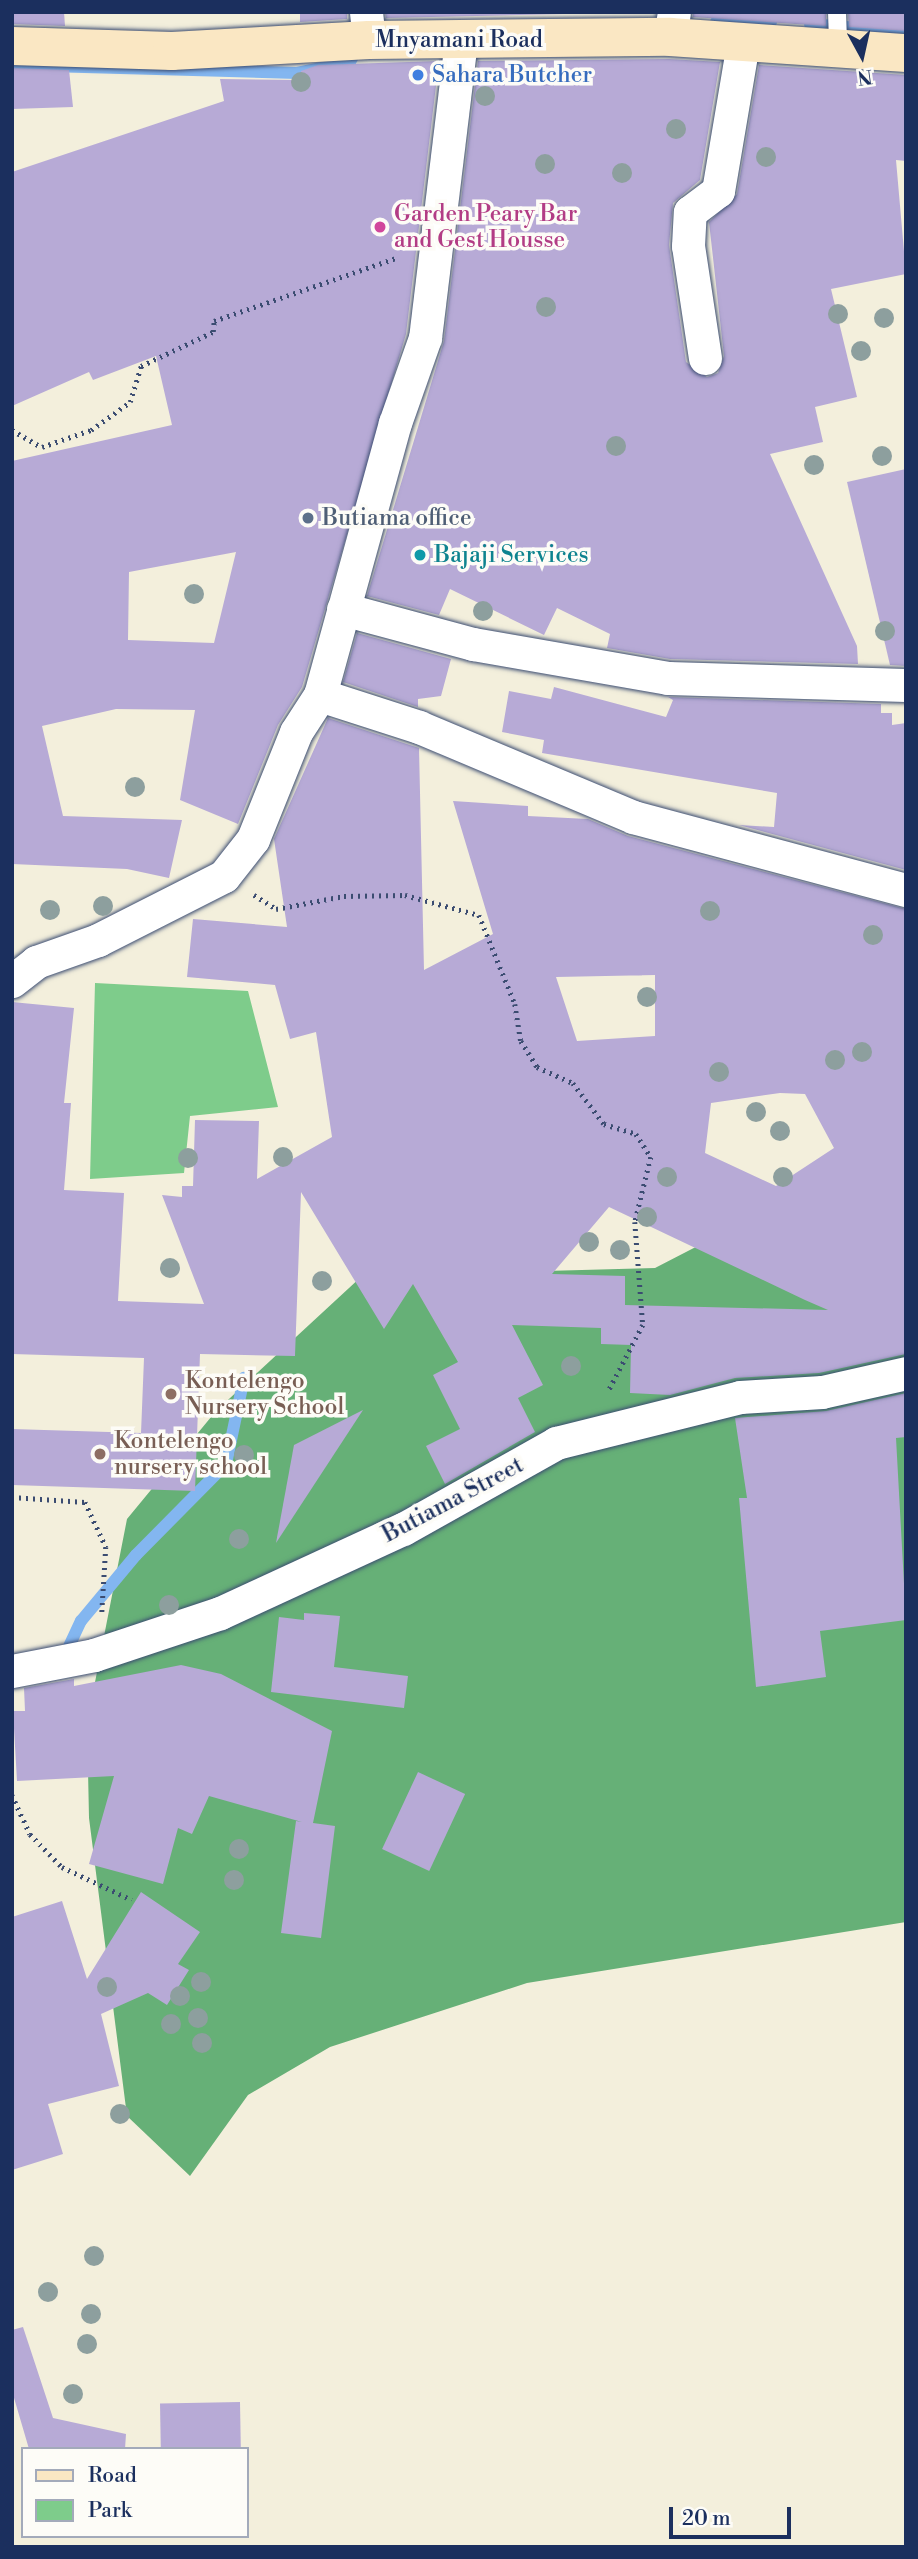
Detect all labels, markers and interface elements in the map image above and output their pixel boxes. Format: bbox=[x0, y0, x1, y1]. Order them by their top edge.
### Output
north arrow bbox=[827, 21, 897, 91]
street label: Mnyamani Road bbox=[375, 26, 543, 54]
place label: Sahara Butcher bbox=[432, 61, 592, 89]
text: N bbox=[856, 64, 874, 90]
marker: Sahara Butcher bbox=[410, 67, 426, 83]
place label: Garden Peary Bar and Gest Housse bbox=[394, 200, 577, 254]
marker: Garden Peary Bar and Gest Housse bbox=[372, 219, 388, 235]
place label: Butiama office bbox=[322, 504, 472, 532]
marker: Butiama office bbox=[300, 510, 316, 526]
place label: Bajaji Services bbox=[434, 541, 589, 569]
marker: Bajaji Services bbox=[412, 547, 428, 563]
place label: Kontelengo Nursery School bbox=[185, 1367, 344, 1421]
marker: Kontelengo Nursery School bbox=[163, 1386, 179, 1402]
place label: Kontelengo nursery school bbox=[114, 1427, 267, 1481]
marker: Kontelengo nursery school bbox=[92, 1446, 108, 1462]
street label: Butiama Street bbox=[378, 1451, 528, 1549]
legend bbox=[21, 2447, 248, 2538]
text: Road bbox=[88, 2463, 137, 2489]
scale bar bbox=[673, 2492, 796, 2536]
text: Park bbox=[88, 2498, 132, 2524]
text: 20 m bbox=[682, 2506, 731, 2532]

